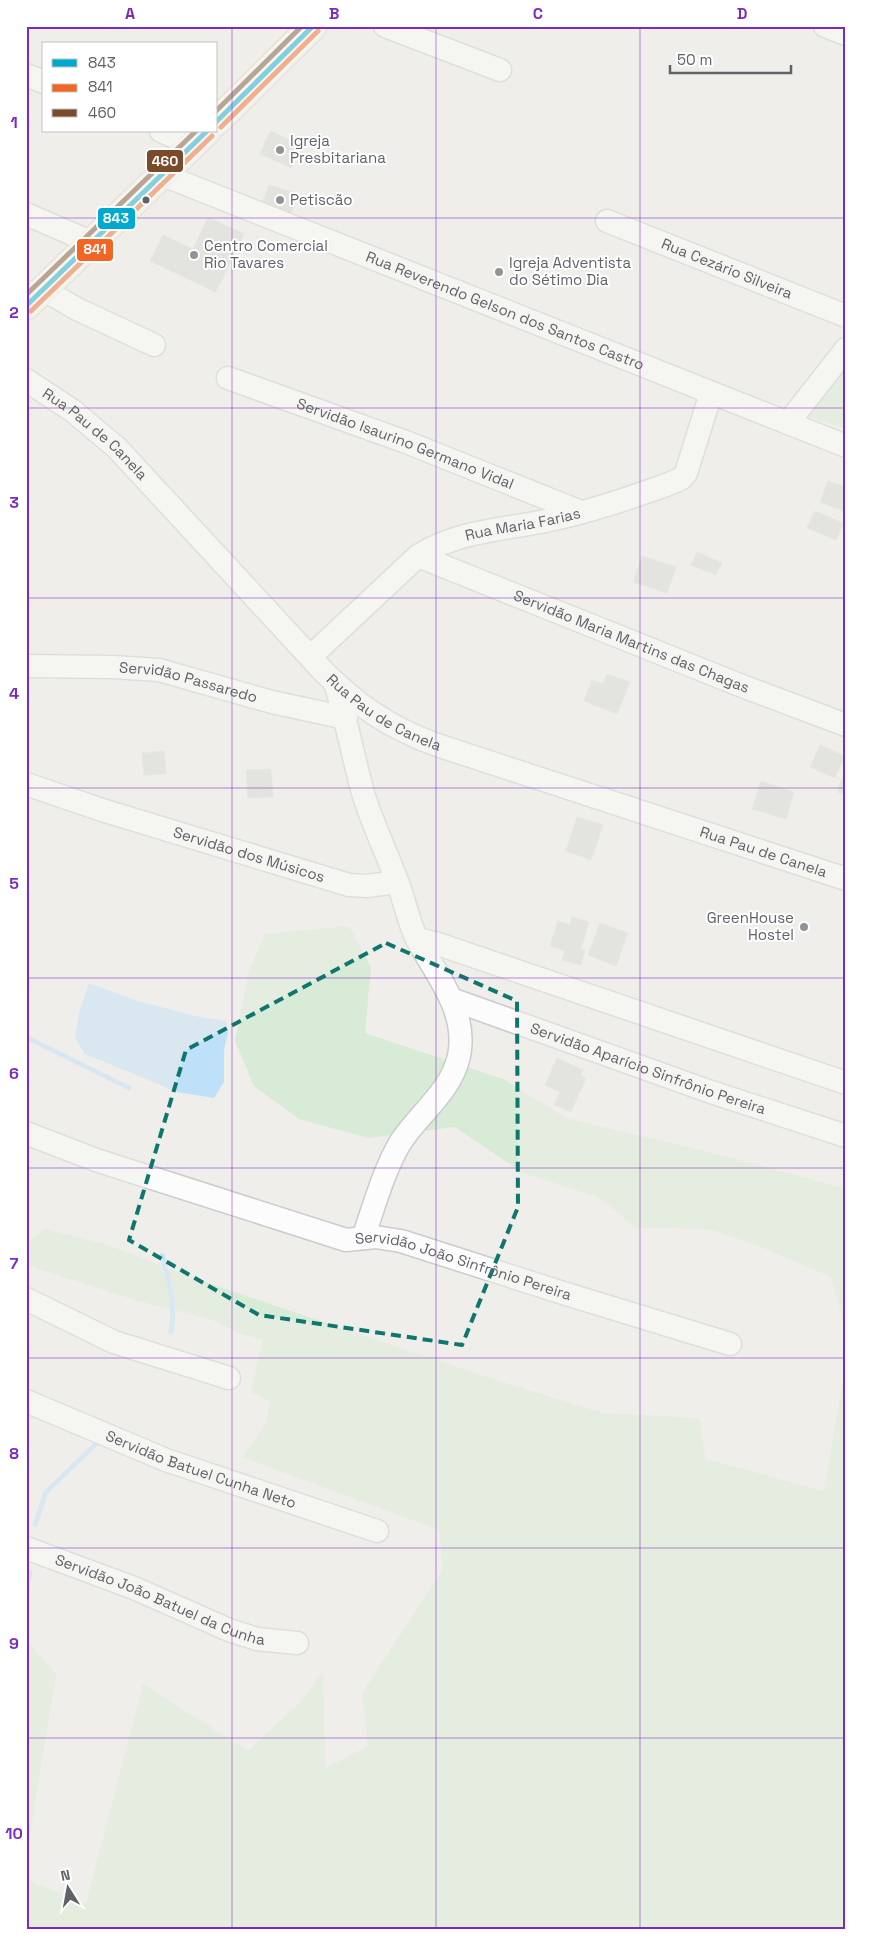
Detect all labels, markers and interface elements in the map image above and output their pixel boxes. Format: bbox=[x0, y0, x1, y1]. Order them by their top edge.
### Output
text: A bbox=[125, 3, 135, 24]
text: B bbox=[329, 3, 339, 24]
text: C bbox=[533, 3, 543, 24]
text: D bbox=[737, 3, 747, 24]
legend bbox=[42, 42, 218, 132]
scale bar bbox=[670, 42, 791, 74]
text: 50 m bbox=[677, 50, 712, 69]
text: 843 bbox=[88, 53, 116, 72]
text: 841 bbox=[88, 77, 113, 96]
text: 460 bbox=[88, 103, 116, 122]
text: 1 bbox=[10, 112, 18, 133]
place label: Igreja Presbitariana bbox=[290, 131, 386, 167]
marker: Igreja Presbitariana bbox=[274, 144, 286, 156]
line badge: 460 bbox=[146, 149, 184, 173]
text: 460 bbox=[152, 152, 178, 170]
place label: Petiscão bbox=[290, 190, 353, 209]
marker: Petiscão bbox=[274, 194, 286, 206]
unlabelled marker bbox=[141, 195, 151, 205]
line badge: 843 bbox=[97, 207, 136, 230]
text: 843 bbox=[103, 209, 129, 227]
street label: Rua Cezário Silveira bbox=[659, 234, 796, 303]
place label: Centro Comercial Rio Tavares bbox=[204, 236, 328, 272]
line badge: 841 bbox=[76, 238, 114, 262]
text: 841 bbox=[83, 240, 107, 258]
street label: Rua Reverendo Gelson dos Santos Castro bbox=[363, 247, 647, 374]
marker: Centro Comercial Rio Tavares bbox=[188, 249, 200, 261]
place label: Igreja Adventista do Sétimo Dia bbox=[509, 253, 631, 289]
marker: Igreja Adventista do Sétimo Dia bbox=[493, 266, 505, 278]
text: 2 bbox=[9, 302, 19, 323]
street label: Rua Pau de Canela bbox=[39, 384, 152, 484]
street label: Servidão Isaurino Germano Vidal bbox=[294, 394, 517, 493]
text: 3 bbox=[9, 492, 19, 513]
street label: Rua Maria Farias bbox=[463, 503, 582, 545]
street label: Servidão Maria Martins das Chagas bbox=[511, 585, 752, 697]
street label: Servidão Passaredo bbox=[118, 657, 260, 706]
street label: Rua Pau de Canela bbox=[323, 670, 444, 755]
text: 4 bbox=[9, 683, 19, 704]
street label: Servidão dos Músicos bbox=[171, 822, 327, 886]
street label: Rua Pau de Canela bbox=[698, 822, 830, 881]
text: 5 bbox=[9, 873, 19, 894]
place label: GreenHouse Hostel bbox=[707, 908, 794, 944]
marker: GreenHouse Hostel bbox=[798, 921, 810, 933]
street label: Servidão Aparício Sinfrônio Pereira bbox=[528, 1018, 769, 1118]
text: 6 bbox=[9, 1063, 19, 1084]
street label: Servidão João Sinfrônio Pereira bbox=[354, 1227, 574, 1304]
text: 7 bbox=[10, 1253, 19, 1274]
street label: Servidão Batuel Cunha Neto bbox=[103, 1426, 299, 1512]
text: 8 bbox=[9, 1443, 19, 1464]
street label: Servidão João Batuel da Cunha bbox=[53, 1550, 266, 1649]
text: 9 bbox=[9, 1633, 19, 1654]
text: 10 bbox=[5, 1823, 23, 1844]
north arrow bbox=[42, 1864, 92, 1914]
text: N bbox=[59, 1866, 72, 1885]

